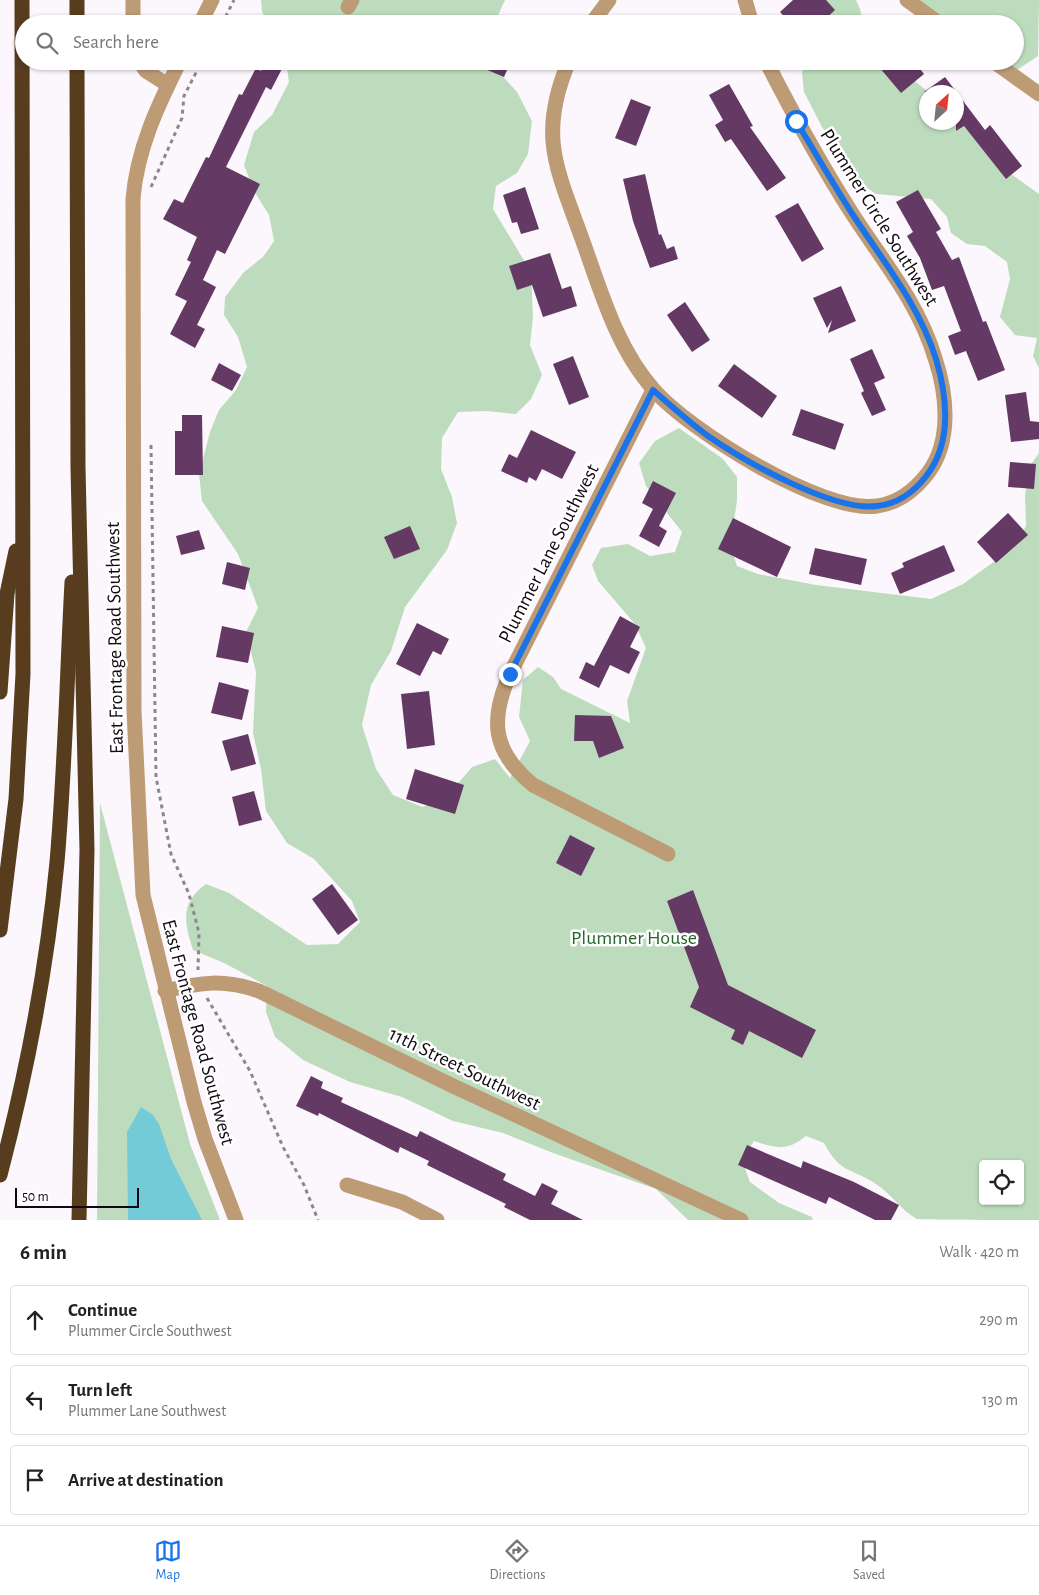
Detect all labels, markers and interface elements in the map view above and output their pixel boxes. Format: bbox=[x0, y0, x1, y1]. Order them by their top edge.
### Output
search box bbox=[15, 15, 1024, 70]
icon: search bbox=[33, 29, 61, 57]
text: Search here bbox=[73, 33, 159, 52]
north arrow bbox=[919, 85, 964, 130]
route start bbox=[785, 110, 808, 133]
street label: Plummer Circle Southwest bbox=[816, 125, 942, 310]
street label: Plummer Lane Southwest bbox=[495, 460, 603, 646]
street label: East Frontage Road Southwest bbox=[103, 521, 127, 754]
route end bbox=[499, 663, 522, 686]
street label: East Frontage Road Southwest bbox=[158, 917, 238, 1148]
park label: Plummer House bbox=[571, 928, 697, 948]
street label: 11th Street Southwest bbox=[386, 1024, 544, 1115]
map controls bbox=[979, 1160, 1024, 1205]
button: locate bbox=[979, 1160, 1024, 1205]
scale bar bbox=[15, 1185, 139, 1208]
text: 50 m bbox=[22, 1190, 49, 1204]
text: 6 min bbox=[20, 1242, 67, 1263]
text: Walk · 420 m bbox=[939, 1244, 1019, 1260]
text: Continue bbox=[68, 1301, 137, 1320]
icon: ahead bbox=[21, 1306, 49, 1334]
text: 290 m bbox=[979, 1312, 1018, 1328]
text: Plummer Circle Southwest bbox=[68, 1323, 232, 1339]
text: Turn left bbox=[68, 1381, 132, 1400]
icon: left bbox=[21, 1386, 49, 1414]
text: 130 m bbox=[982, 1392, 1018, 1408]
text: Plummer Lane Southwest bbox=[68, 1403, 226, 1419]
icon: arrive bbox=[21, 1466, 49, 1494]
text: Arrive at destination bbox=[68, 1471, 224, 1490]
tab: Map bbox=[154, 1537, 182, 1584]
tab: Directions bbox=[490, 1537, 545, 1584]
tab: Saved bbox=[853, 1537, 885, 1584]

